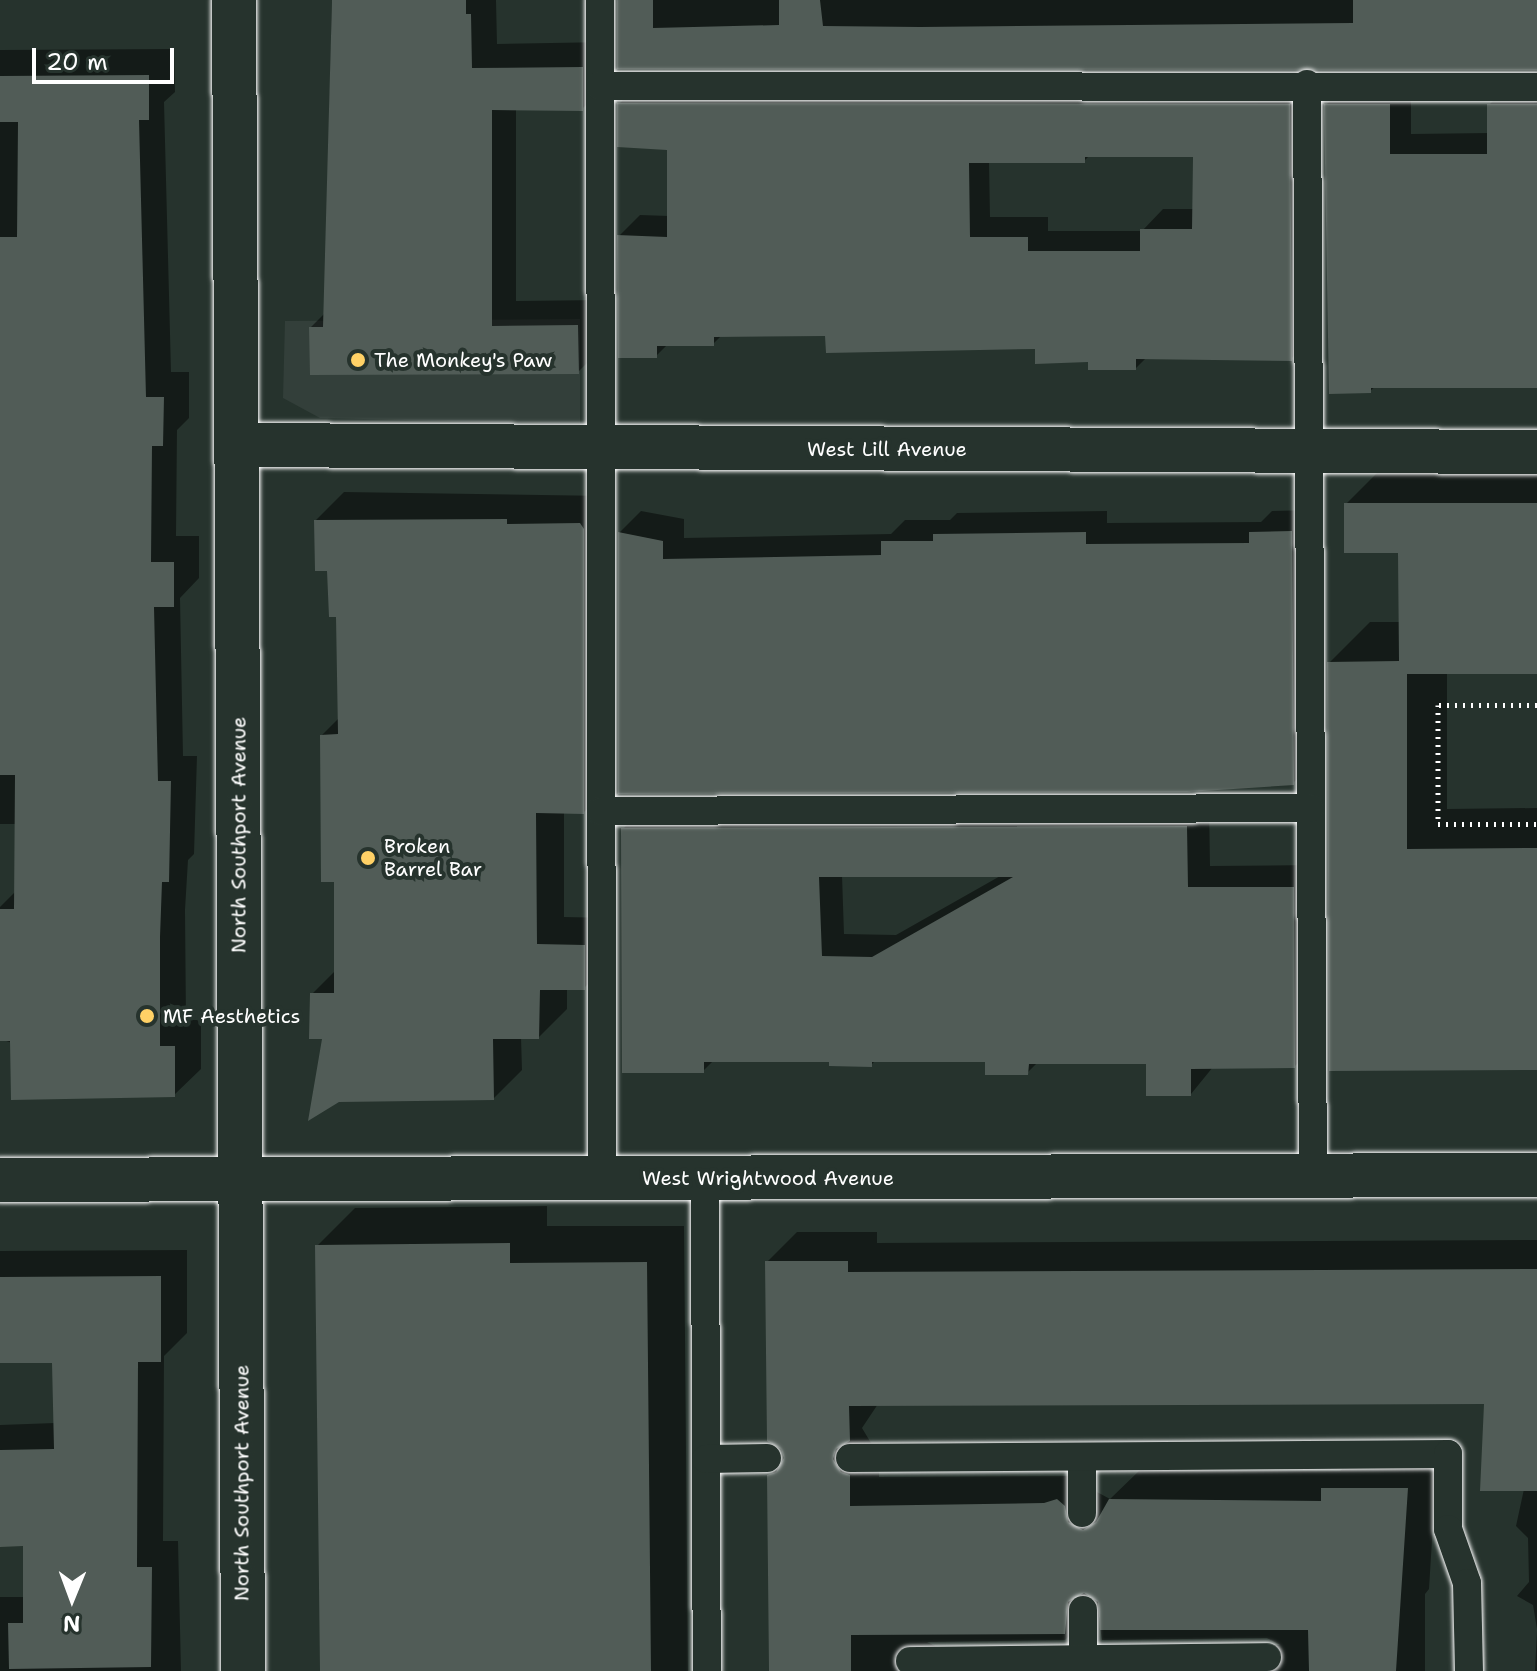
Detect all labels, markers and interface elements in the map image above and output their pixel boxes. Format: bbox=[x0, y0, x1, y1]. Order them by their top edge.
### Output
scale bar bbox=[36, 32, 178, 82]
text: 20 m bbox=[46, 46, 108, 78]
place label: The Monkey's Paw bbox=[374, 348, 552, 372]
marker: The Monkey's Paw bbox=[349, 351, 367, 369]
street label: West Lill Avenue bbox=[807, 437, 967, 461]
street label: North Southport Avenue bbox=[227, 717, 251, 953]
place label: Broken Barrel Bar bbox=[384, 834, 482, 881]
marker: Broken Barrel Bar bbox=[359, 849, 377, 867]
place label: MF Aesthetics bbox=[163, 1004, 300, 1028]
marker: MF Aesthetics bbox=[138, 1007, 156, 1025]
street label: West Wrightwood Avenue bbox=[642, 1166, 894, 1190]
street label: North Southport Avenue bbox=[230, 1365, 254, 1601]
north arrow bbox=[32, 1559, 112, 1639]
text: N bbox=[63, 1609, 81, 1638]

